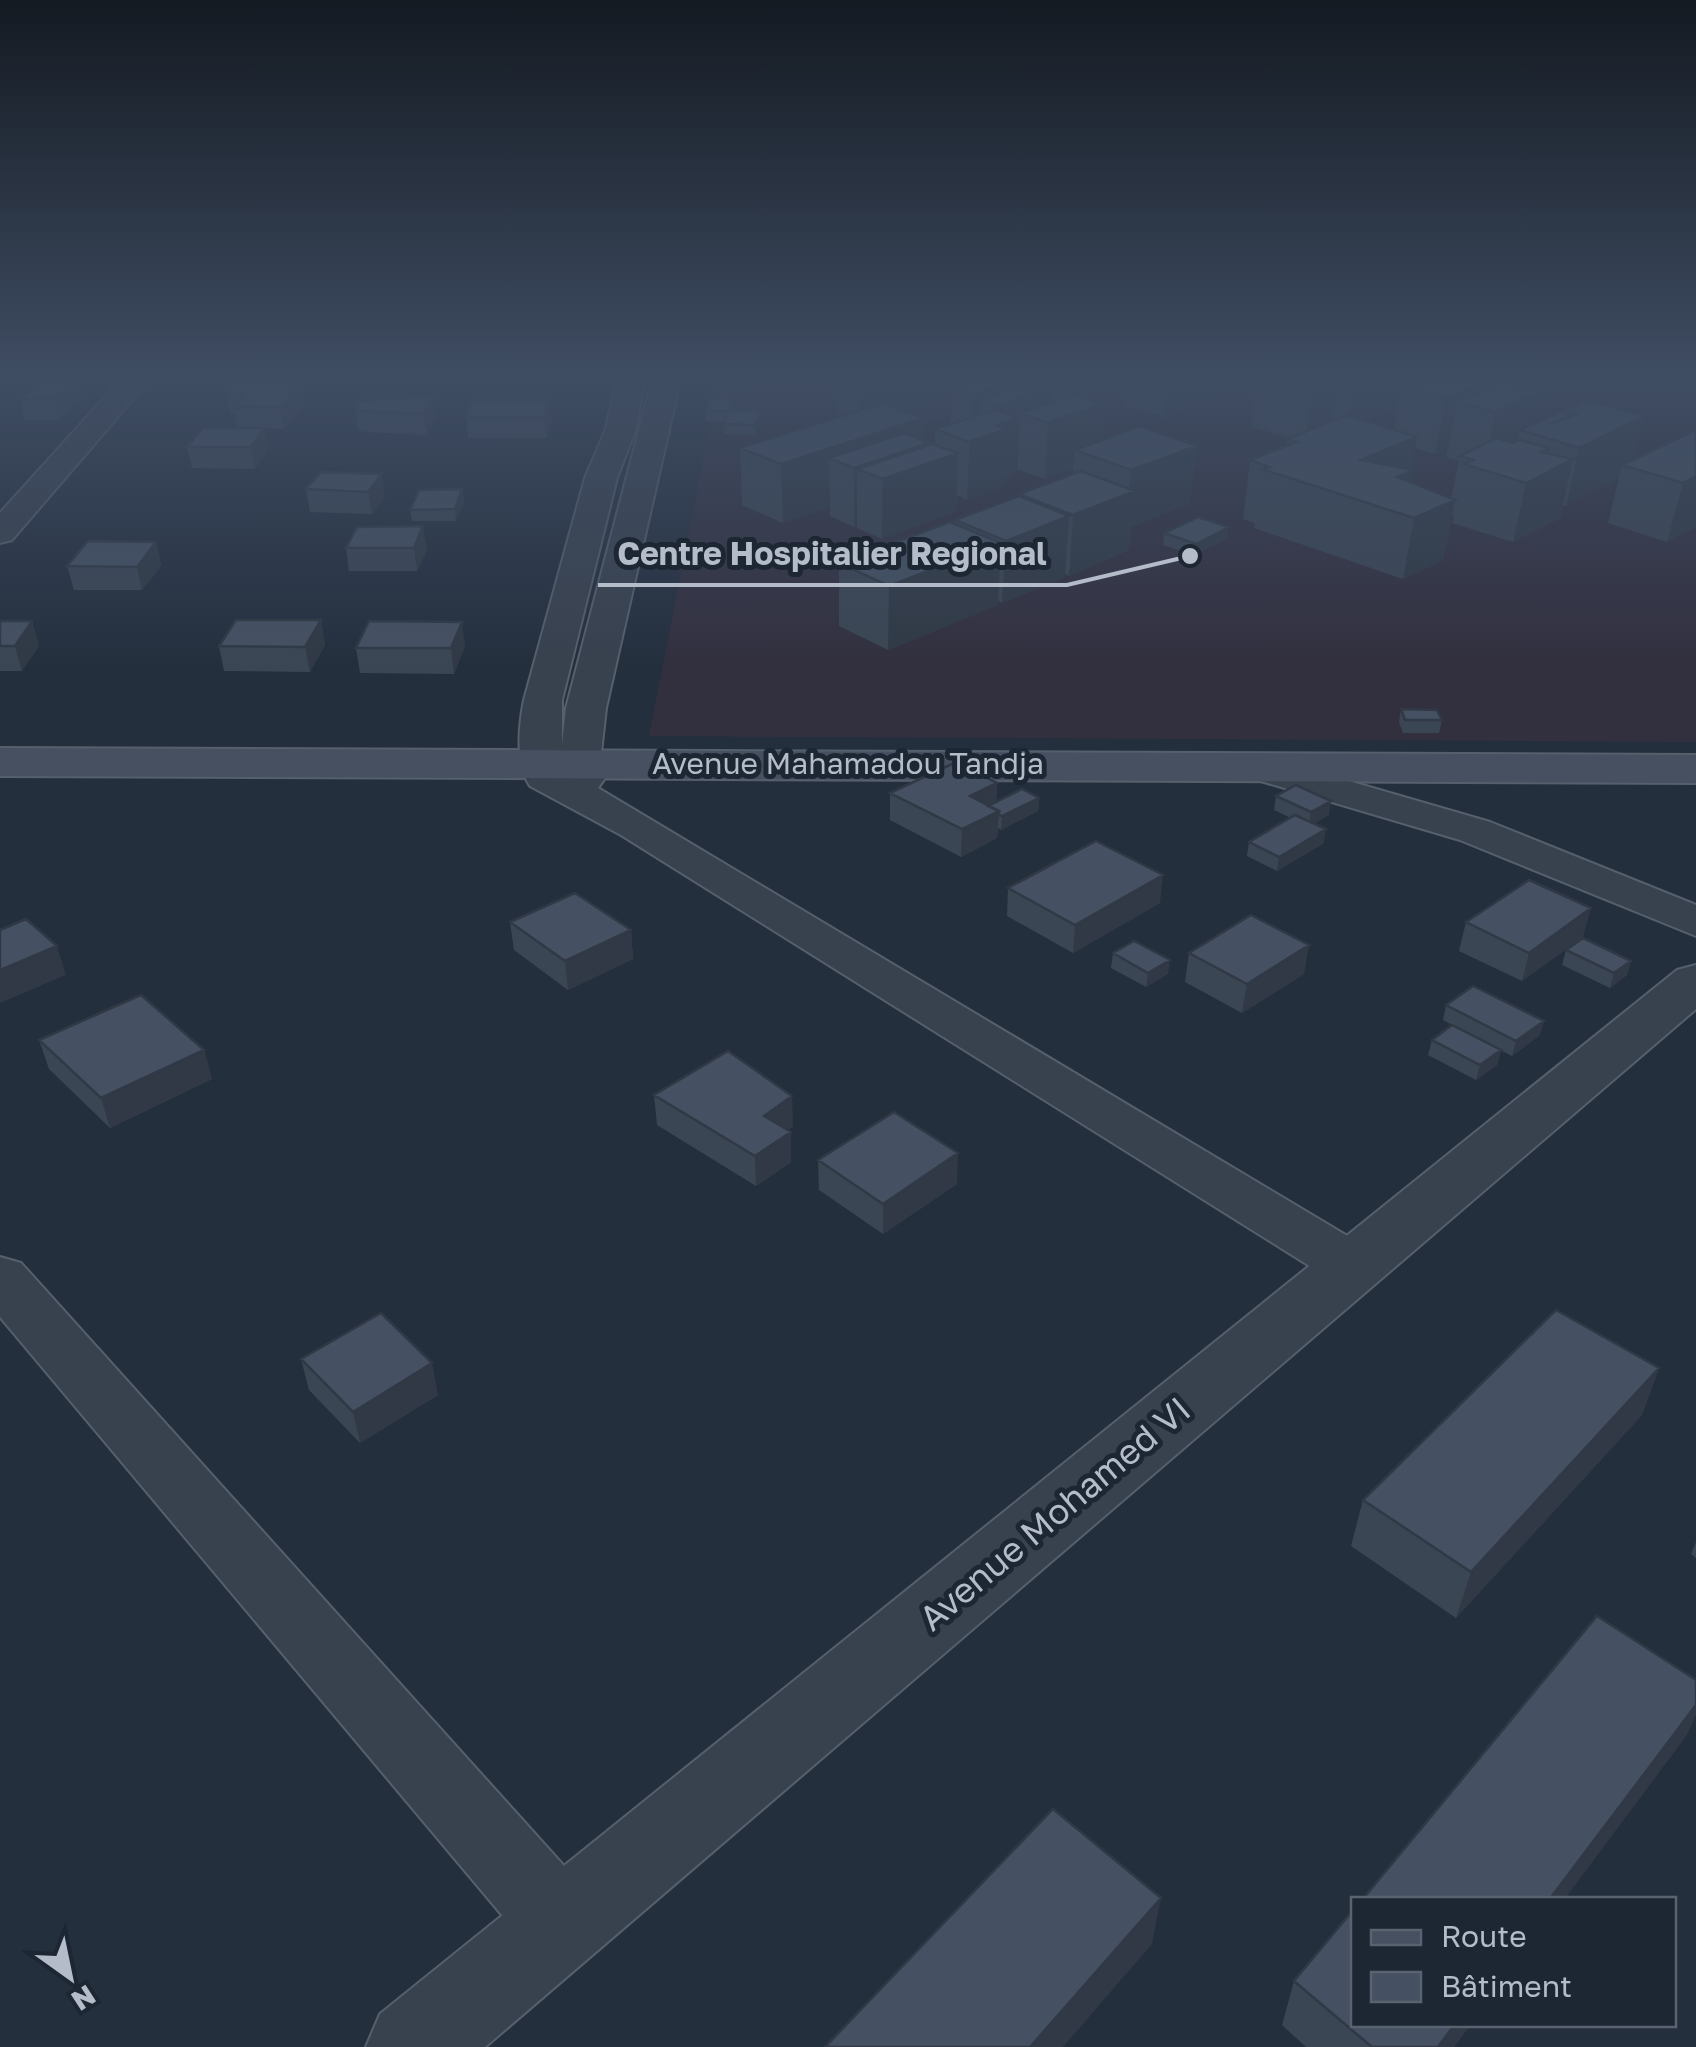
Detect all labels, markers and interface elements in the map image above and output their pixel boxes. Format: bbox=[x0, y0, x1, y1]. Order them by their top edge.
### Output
callout: Centre Hospitalier Regional bbox=[598, 523, 1067, 585]
text: Centre Hospitalier Regional bbox=[617, 534, 1047, 572]
street label: Avenue Mahamadou Tandja bbox=[652, 745, 1044, 781]
street label: Avenue Mohamed VI bbox=[910, 1388, 1198, 1639]
legend bbox=[1351, 1897, 1676, 2027]
text: Route bbox=[1441, 1918, 1527, 1954]
north arrow bbox=[20, 1927, 120, 2027]
text: Bâtiment bbox=[1441, 1968, 1572, 2004]
text: N bbox=[66, 1979, 102, 2018]

